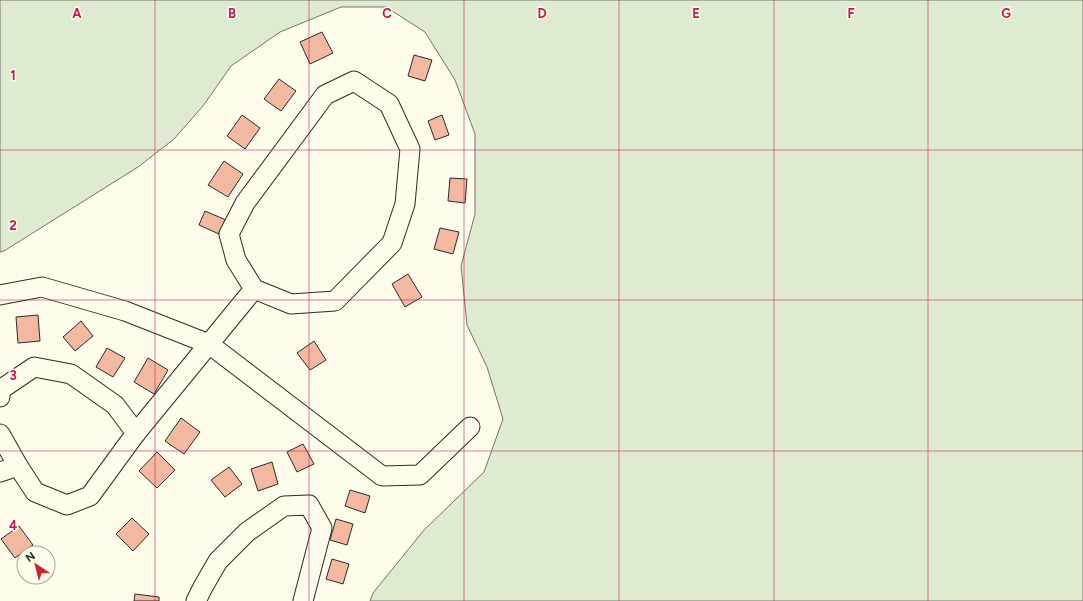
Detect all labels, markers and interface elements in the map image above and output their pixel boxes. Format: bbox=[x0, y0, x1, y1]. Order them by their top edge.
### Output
text: A bbox=[72, 6, 82, 21]
text: B bbox=[228, 6, 236, 21]
text: C bbox=[382, 6, 392, 21]
text: D bbox=[537, 6, 547, 21]
text: E bbox=[692, 6, 700, 21]
text: F bbox=[847, 6, 855, 21]
text: G bbox=[1001, 6, 1011, 21]
text: 1 bbox=[10, 68, 16, 83]
text: 2 bbox=[9, 218, 17, 233]
text: 3 bbox=[9, 368, 17, 383]
text: 4 bbox=[9, 518, 17, 533]
north arrow bbox=[16, 545, 56, 585]
text: N bbox=[23, 549, 38, 565]

